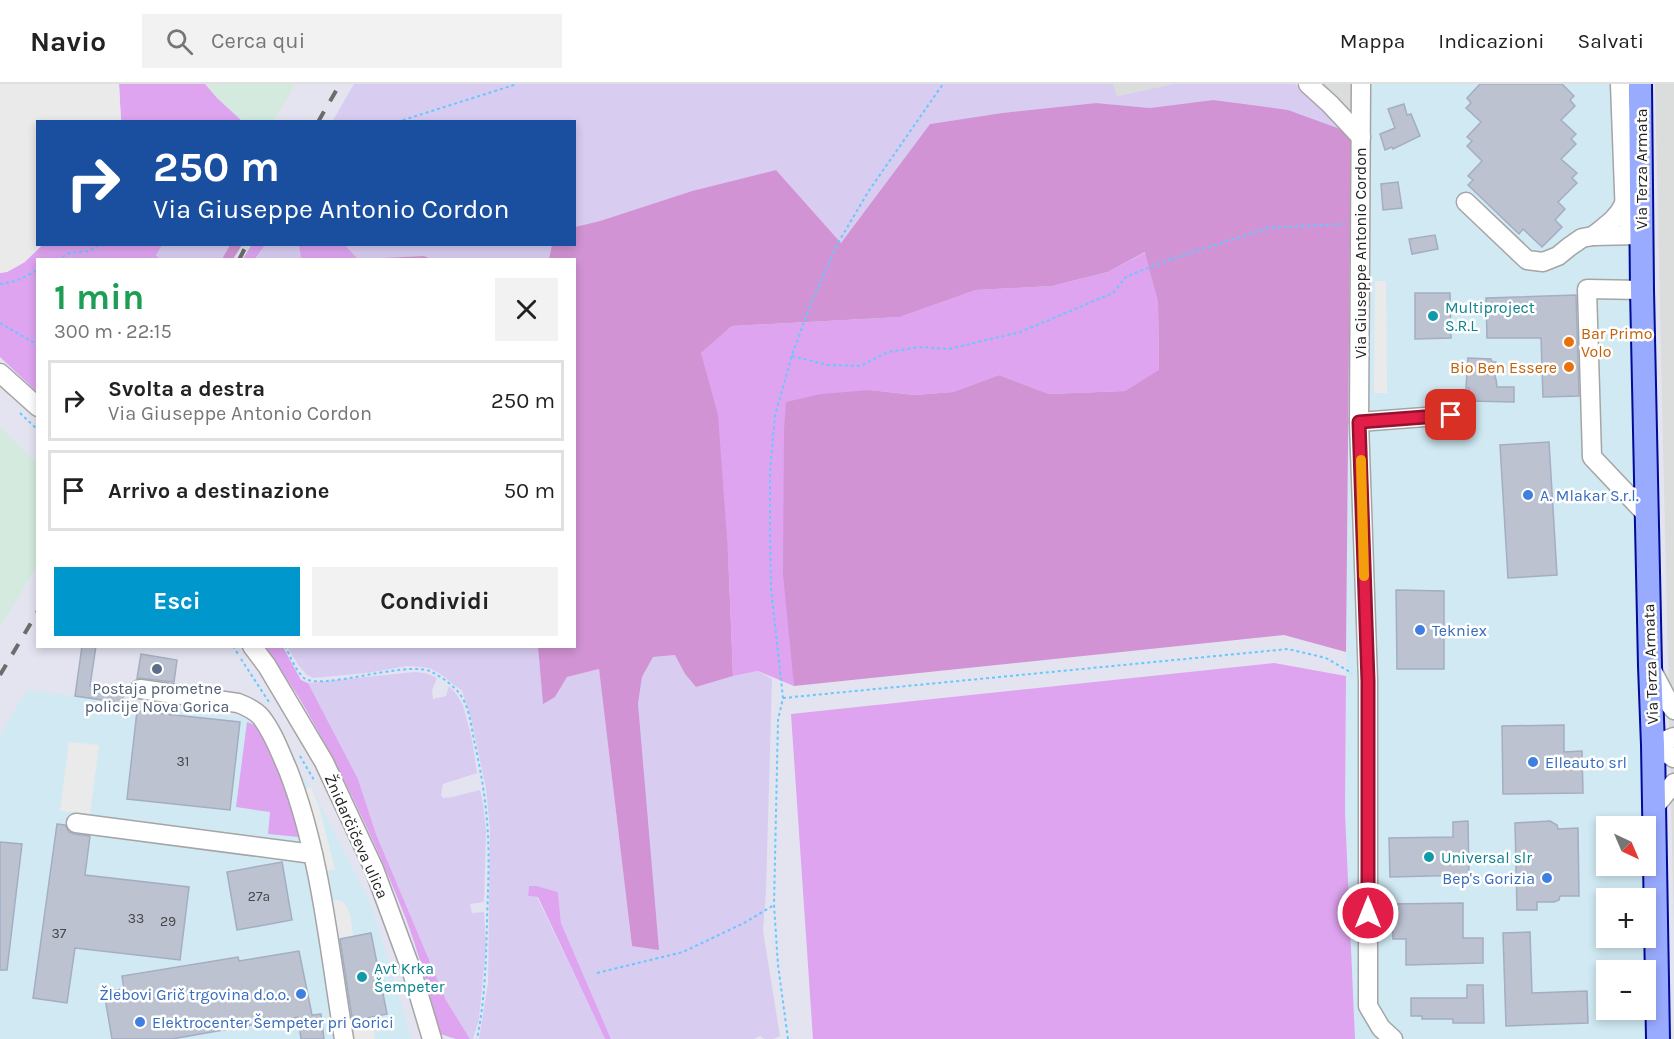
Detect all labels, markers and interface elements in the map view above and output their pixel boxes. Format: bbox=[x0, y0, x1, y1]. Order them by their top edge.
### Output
search box bbox=[142, 14, 562, 68]
text: Navio bbox=[30, 25, 106, 58]
icon: search bbox=[163, 25, 196, 58]
text: Cerca qui bbox=[211, 28, 305, 54]
text: Mappa bbox=[1340, 29, 1405, 53]
text: Indicazioni bbox=[1438, 29, 1545, 53]
text: Salvati bbox=[1578, 29, 1644, 53]
street label: Via Terza Armata bbox=[1632, 109, 1651, 229]
text: 250 m bbox=[153, 142, 280, 192]
icon: right bbox=[54, 144, 132, 222]
street label: Via Giuseppe Antonio Cordon bbox=[1351, 147, 1370, 359]
text: Via Giuseppe Antonio Cordon bbox=[153, 193, 510, 225]
text: 1 min bbox=[54, 276, 144, 318]
button: close bbox=[495, 278, 558, 341]
place label: Multiproject S.R.L bbox=[1445, 298, 1535, 335]
marker: Multiproject S.R.L bbox=[1426, 309, 1440, 323]
text: 300 m · 22:15 bbox=[54, 320, 172, 343]
place label: Bar Primo Volo bbox=[1581, 324, 1652, 361]
marker: Bar Primo Volo bbox=[1562, 335, 1576, 349]
place label: Bio Ben Essere bbox=[1450, 358, 1557, 377]
marker: Bio Ben Essere bbox=[1562, 360, 1576, 374]
text: Svolta a destra bbox=[108, 376, 265, 402]
icon: right bbox=[57, 384, 90, 417]
text: 250 m bbox=[491, 388, 555, 414]
pin bbox=[1425, 389, 1476, 440]
icon: arrive bbox=[1434, 398, 1467, 431]
text: Via Giuseppe Antonio Cordon bbox=[108, 402, 372, 425]
icon: arrive bbox=[57, 474, 90, 507]
text: Arrivo a destinazione bbox=[108, 478, 329, 504]
text: 50 m bbox=[504, 478, 555, 504]
place label: A. Mlakar S.r.l. bbox=[1540, 486, 1639, 505]
marker: A. Mlakar S.r.l. bbox=[1521, 488, 1535, 502]
button: Esci bbox=[54, 567, 300, 636]
button: Condividi bbox=[312, 567, 558, 636]
street label: Via Terza Armata bbox=[1639, 603, 1662, 725]
place label: Tekniex bbox=[1432, 621, 1487, 640]
marker: Tekniex bbox=[1413, 623, 1427, 637]
marker: Postaja prometne policije Nova Gorica bbox=[150, 662, 164, 676]
place label: Postaja prometne policije Nova Gorica bbox=[85, 679, 229, 716]
house number: 31 bbox=[177, 753, 189, 770]
place label: Elleauto srl bbox=[1545, 753, 1627, 772]
marker: Elleauto srl bbox=[1526, 755, 1540, 769]
street label: Žnidarčičeva ulica bbox=[321, 771, 392, 901]
north arrow bbox=[1596, 816, 1656, 876]
map controls bbox=[1596, 816, 1656, 1020]
place label: Universal slr bbox=[1441, 848, 1532, 867]
marker: Universal slr bbox=[1422, 850, 1436, 864]
place label: Bep's Gorizia bbox=[1442, 869, 1535, 888]
marker: Bep's Gorizia bbox=[1540, 871, 1554, 885]
position arrow bbox=[1336, 881, 1400, 945]
house number: 27a bbox=[248, 888, 270, 905]
button: + bbox=[1596, 888, 1656, 948]
house number: 33 bbox=[128, 910, 144, 927]
house number: 29 bbox=[160, 913, 176, 930]
house number: 37 bbox=[52, 925, 67, 942]
place label: Avt Krka Šempeter bbox=[374, 959, 445, 996]
button: − bbox=[1596, 960, 1656, 1020]
marker: Avt Krka Šempeter bbox=[355, 970, 369, 984]
place label: Žlebovi Grič trgovina d.o.o. bbox=[99, 985, 289, 1004]
marker: Žlebovi Grič trgovina d.o.o. bbox=[294, 987, 308, 1001]
place label: Elektrocenter Šempeter pri Gorici bbox=[152, 1013, 394, 1032]
marker: Elektrocenter Šempeter pri Gorici bbox=[133, 1015, 147, 1029]

